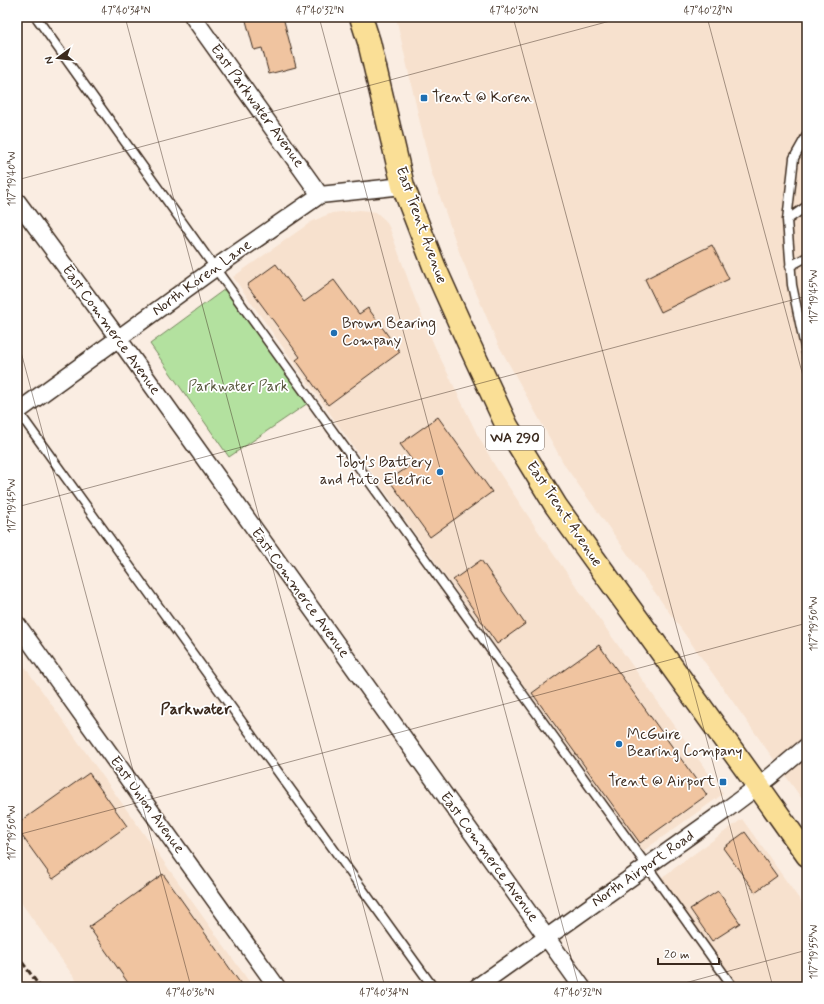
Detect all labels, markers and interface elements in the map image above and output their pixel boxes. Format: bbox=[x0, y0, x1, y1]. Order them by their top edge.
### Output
text: 47°40'34"N bbox=[102, 4, 151, 18]
text: 47°40'32"N bbox=[296, 4, 344, 18]
text: 47°40'30"N bbox=[490, 4, 539, 18]
text: 47°40'28"N bbox=[684, 4, 733, 18]
north arrow bbox=[38, 38, 78, 78]
street label: East Parkwater Avenue bbox=[205, 40, 309, 172]
text: N bbox=[42, 55, 57, 66]
place label: Trent @ Koren bbox=[432, 88, 533, 108]
marker: Trent @ Koren bbox=[419, 93, 429, 103]
text: 117°19'40"W bbox=[5, 152, 19, 206]
street label: East Trent Avenue bbox=[391, 164, 452, 287]
street label: North Koren Lane bbox=[148, 235, 256, 321]
street label: East Commerce Avenue bbox=[57, 261, 165, 399]
text: 117°19'45"W bbox=[807, 270, 821, 324]
place label: Brown Bearing Company bbox=[342, 314, 436, 351]
marker: Brown Bearing Company bbox=[329, 328, 339, 338]
park label: Parkwater Park bbox=[188, 377, 288, 397]
road number: WA 290 bbox=[486, 426, 544, 450]
place label: Toby's Battery and Auto Electric bbox=[320, 453, 432, 490]
street label: East Trent Avenue bbox=[521, 457, 607, 571]
marker: Toby's Battery and Auto Electric bbox=[435, 467, 445, 477]
text: 117°19'45"W bbox=[5, 479, 19, 533]
street label: East Commerce Avenue bbox=[246, 524, 354, 662]
text: 117°19'50"W bbox=[807, 597, 821, 651]
district label: Parkwater bbox=[161, 699, 232, 720]
place label: McGuire Bearing Company bbox=[627, 725, 742, 762]
marker: McGuire Bearing Company bbox=[614, 739, 624, 749]
street label: East Union Avenue bbox=[105, 752, 189, 858]
place label: Trent @ Airport bbox=[608, 772, 715, 792]
marker: Trent @ Airport bbox=[718, 777, 728, 787]
street label: East Commerce Avenue bbox=[435, 788, 543, 926]
text: 117°19'50"W bbox=[5, 806, 19, 860]
street label: North Airport Road bbox=[588, 826, 698, 912]
text: 117°19'55"W bbox=[807, 925, 821, 979]
scale bar bbox=[658, 940, 719, 966]
text: 20 m bbox=[664, 947, 690, 963]
text: 47°40'36"N bbox=[166, 986, 214, 1000]
text: 47°40'34"N bbox=[360, 986, 409, 1000]
text: 47°40'32"N bbox=[554, 986, 602, 1000]

